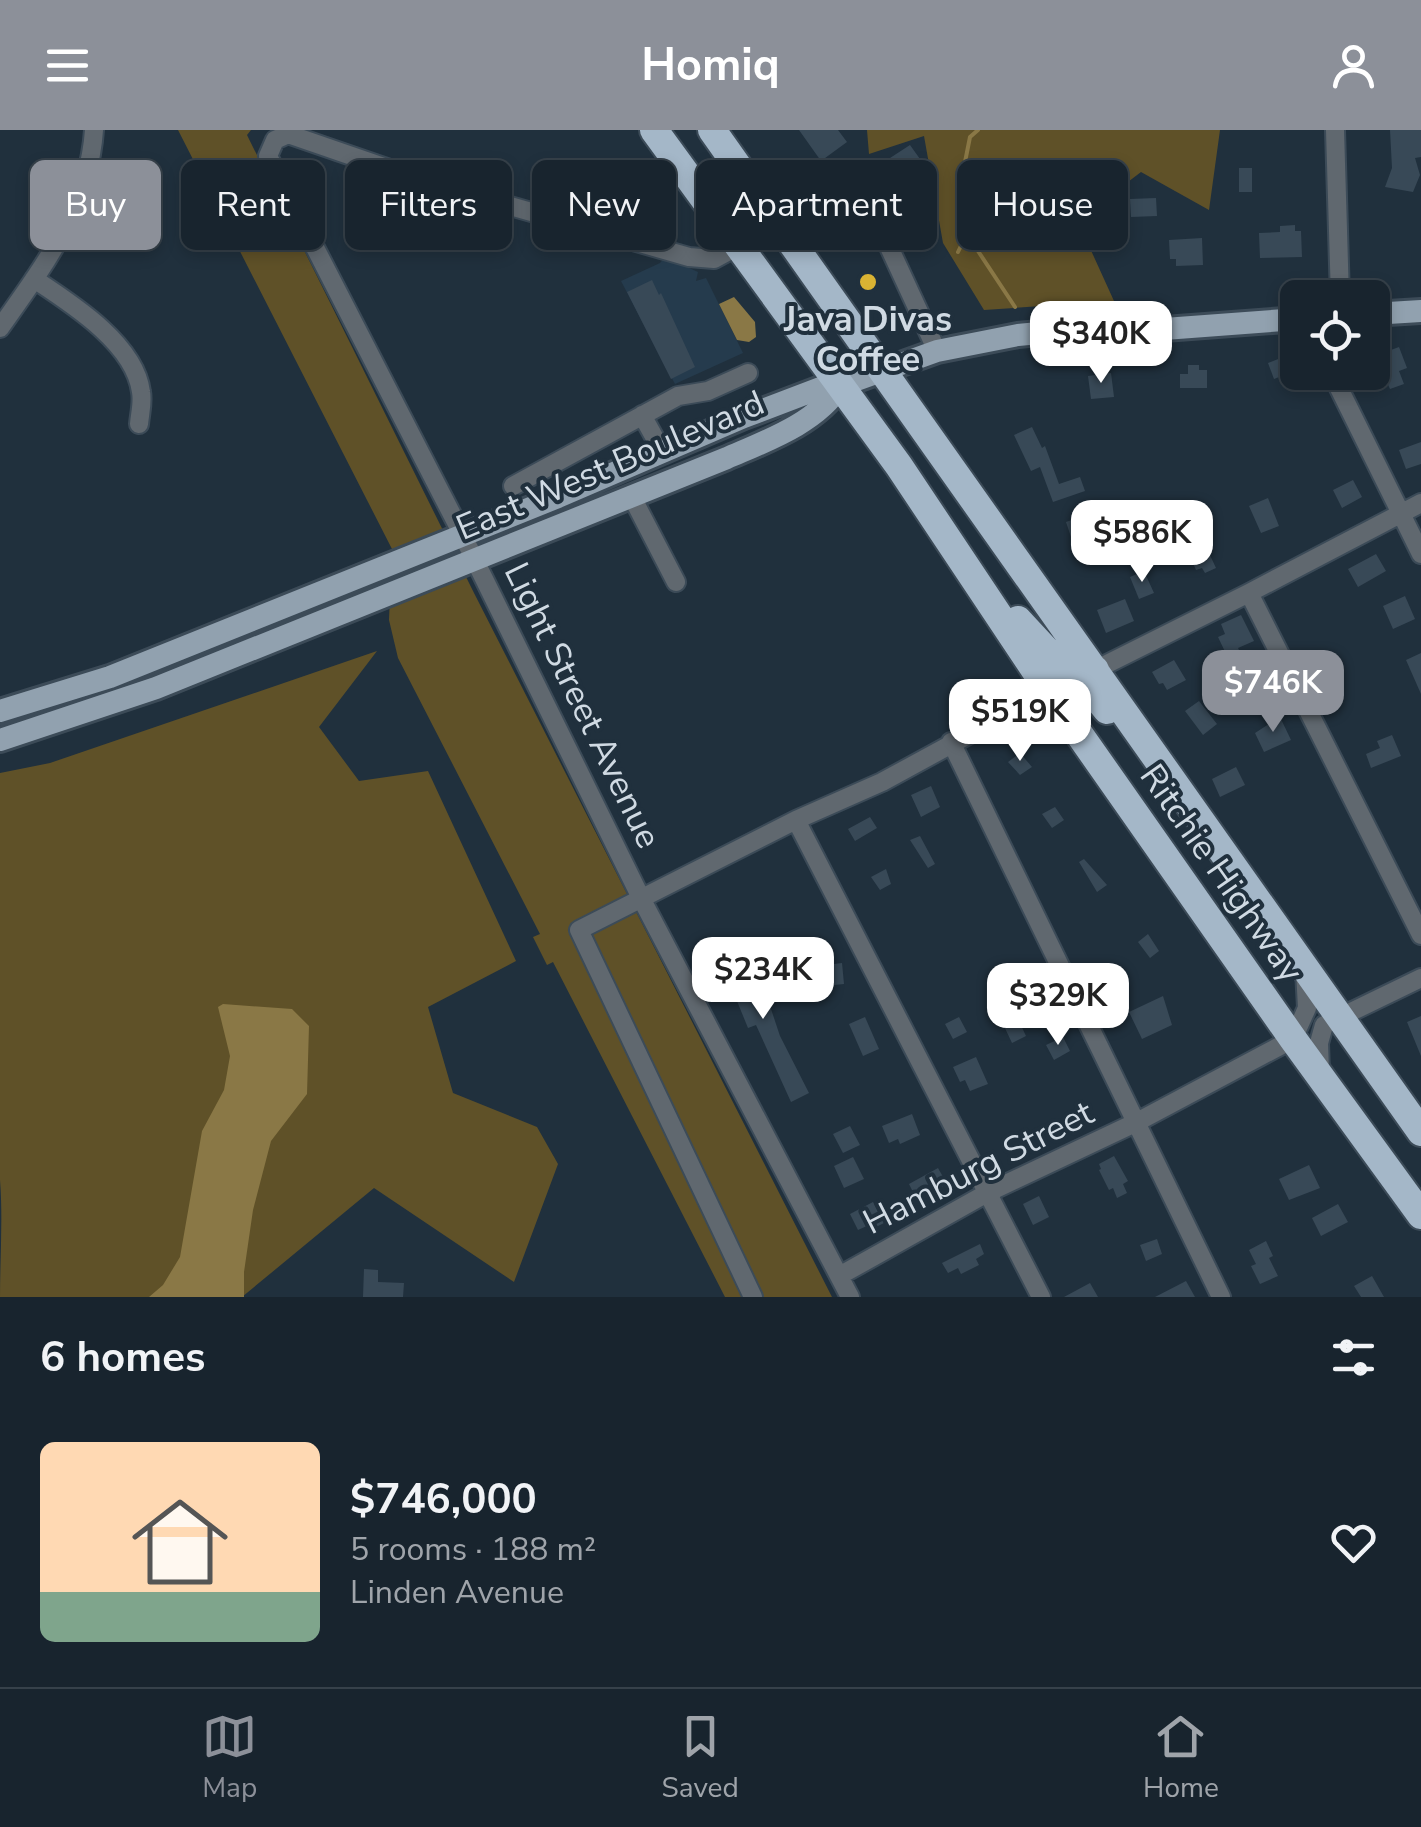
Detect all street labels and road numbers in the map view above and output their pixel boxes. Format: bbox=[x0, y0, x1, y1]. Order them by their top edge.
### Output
street label: East West Boulevard bbox=[449, 379, 771, 552]
street label: Light Street Avenue bbox=[493, 555, 672, 856]
street label: Ritchie Highway bbox=[1129, 755, 1314, 992]
street label: Hamburg Street bbox=[855, 1089, 1102, 1246]

